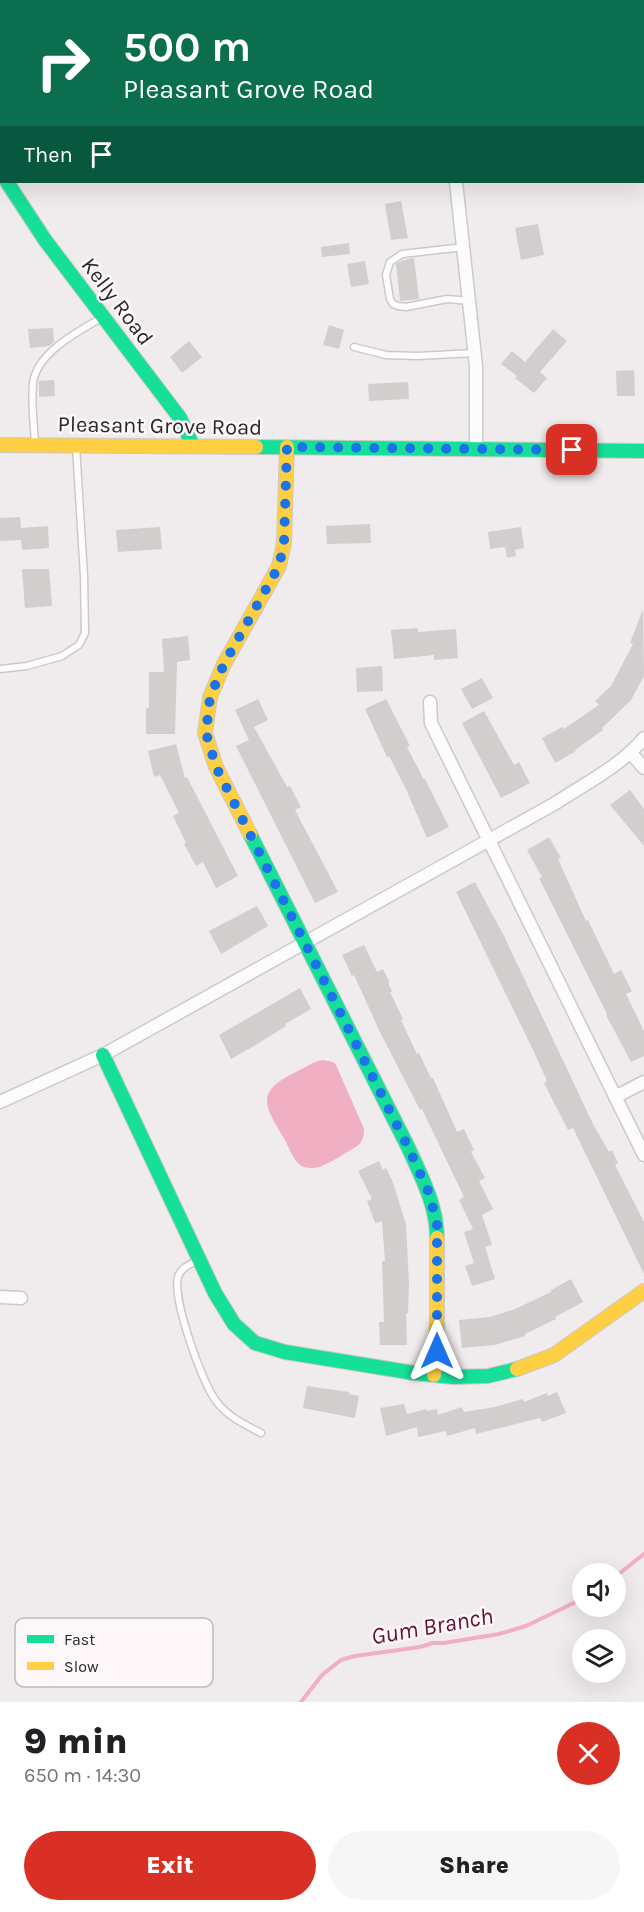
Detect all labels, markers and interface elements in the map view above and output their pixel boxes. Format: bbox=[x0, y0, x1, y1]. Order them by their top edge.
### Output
text: 500 m bbox=[123, 22, 251, 72]
icon: right bbox=[24, 24, 102, 102]
text: Pleasant Grove Road bbox=[123, 73, 374, 105]
icon: arrive bbox=[85, 138, 118, 171]
text: Then bbox=[24, 142, 73, 168]
street label: Kelly Road bbox=[76, 253, 159, 351]
street label: Pleasant Grove Road bbox=[57, 411, 262, 441]
pin bbox=[546, 424, 597, 475]
icon: arrive bbox=[555, 433, 588, 466]
position arrow bbox=[405, 1319, 469, 1383]
map controls bbox=[572, 1563, 626, 1683]
button: sound bbox=[572, 1563, 626, 1617]
water label: Gum Branch bbox=[369, 1602, 495, 1650]
legend bbox=[15, 1618, 213, 1687]
button: layers bbox=[572, 1629, 626, 1683]
text: Fast bbox=[64, 1630, 95, 1649]
text: Slow bbox=[64, 1657, 99, 1676]
text: 9 min bbox=[24, 1720, 128, 1762]
button: close bbox=[557, 1722, 620, 1785]
text: 650 m · 14:30 bbox=[24, 1764, 141, 1787]
button: Exit bbox=[24, 1831, 316, 1900]
button: Share bbox=[328, 1831, 620, 1900]

